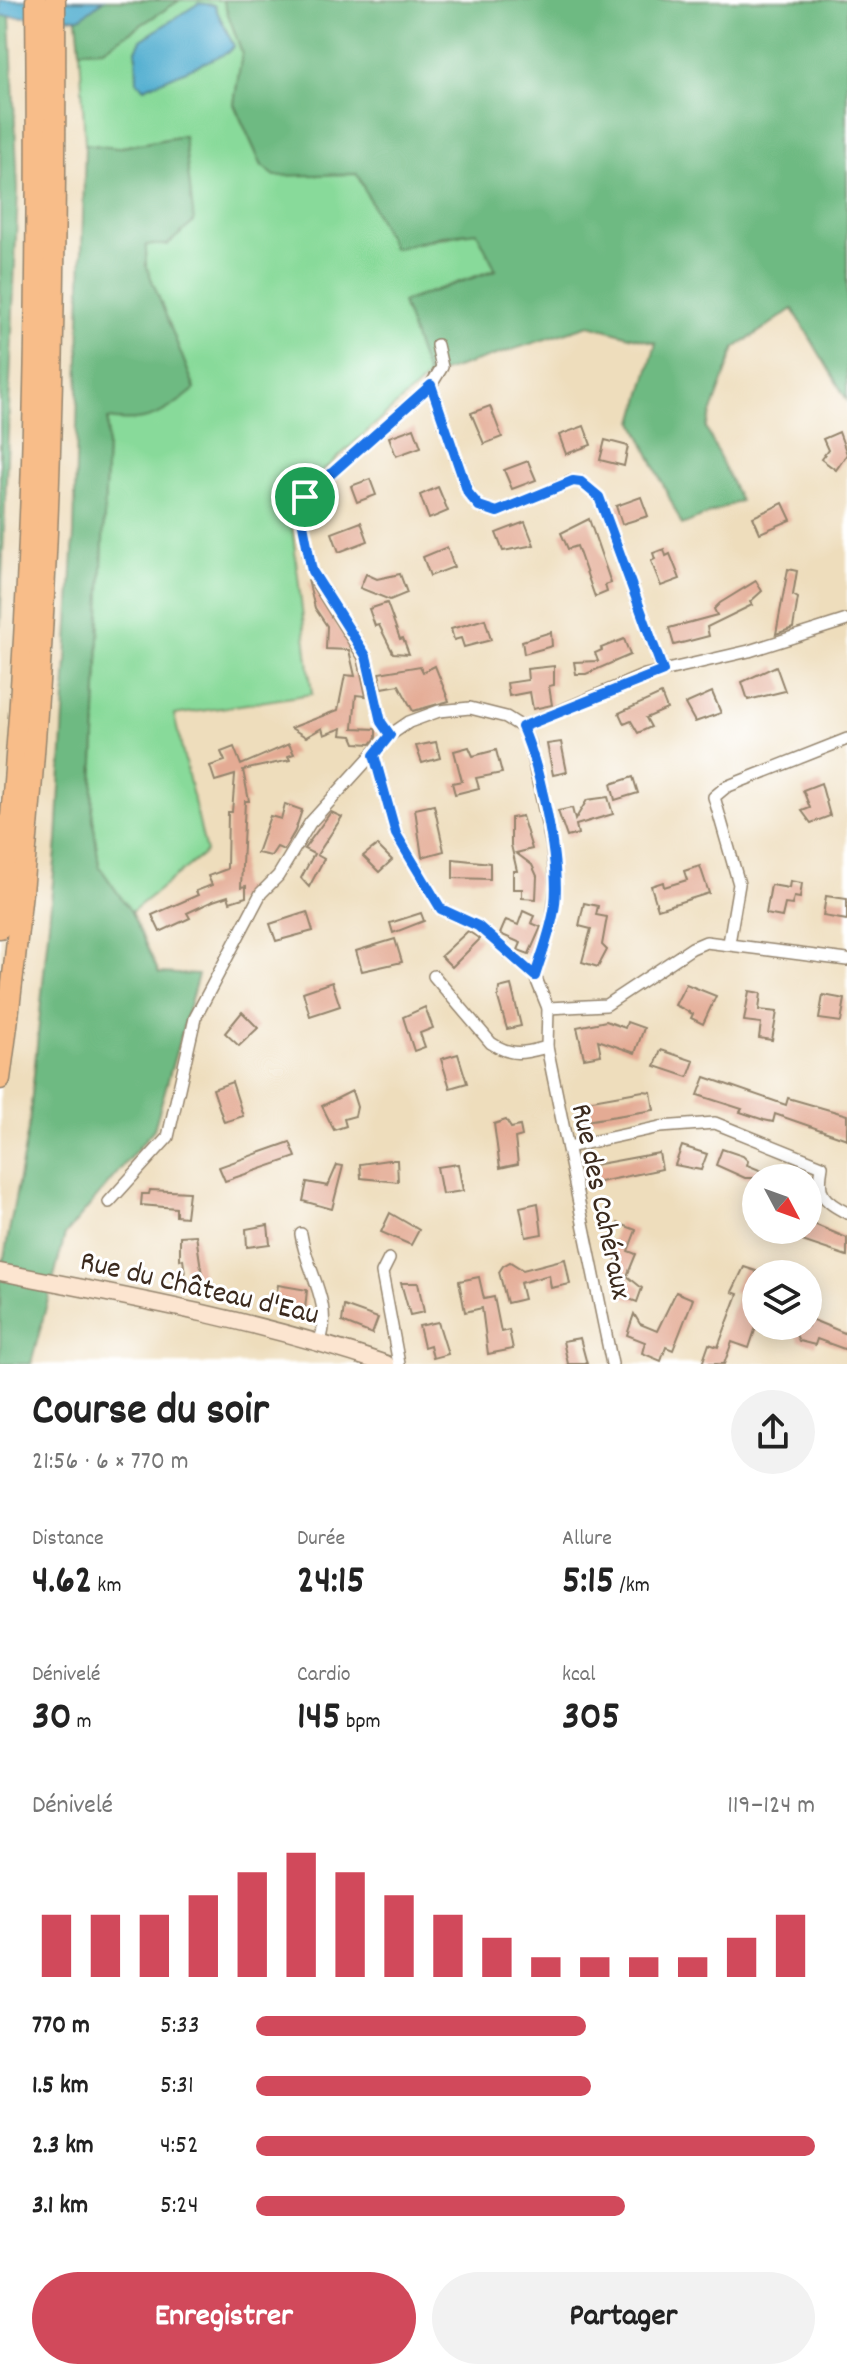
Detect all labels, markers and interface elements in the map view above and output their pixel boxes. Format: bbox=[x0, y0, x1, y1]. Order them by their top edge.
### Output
pin bbox=[271, 463, 339, 531]
icon: arrive bbox=[283, 475, 327, 519]
street label: Rue des Cahéraux bbox=[557, 1100, 640, 1304]
north arrow bbox=[742, 1164, 822, 1244]
map controls bbox=[742, 1164, 822, 1340]
street label: Rue du Château d'Eau bbox=[75, 1242, 323, 1339]
button: layers bbox=[742, 1260, 822, 1340]
text: Course du soir bbox=[32, 1382, 269, 1445]
button: share bbox=[731, 1390, 815, 1474]
text: 21:56 · 6 × 770 m bbox=[32, 1444, 189, 1481]
text: Distance bbox=[32, 1524, 104, 1555]
text: Durée bbox=[297, 1524, 345, 1555]
text: Allure bbox=[562, 1524, 612, 1555]
text: 4.62 bbox=[32, 1555, 92, 1612]
text: 24:15 bbox=[297, 1555, 365, 1612]
text: 5:15 bbox=[562, 1555, 614, 1612]
text: km bbox=[92, 1571, 122, 1602]
text: /km bbox=[614, 1571, 650, 1602]
text: Dénivelé bbox=[32, 1660, 101, 1691]
text: Cardio bbox=[297, 1660, 350, 1691]
text: kcal bbox=[562, 1660, 595, 1691]
text: 30 bbox=[32, 1691, 72, 1748]
text: 145 bbox=[297, 1691, 341, 1748]
text: 305 bbox=[562, 1691, 620, 1748]
text: m bbox=[72, 1707, 92, 1738]
text: bpm bbox=[341, 1707, 381, 1738]
text: Dénivelé bbox=[32, 1788, 113, 1825]
text: 119–124 m bbox=[727, 1788, 815, 1825]
text: 770 m bbox=[32, 2008, 90, 2045]
text: 5:33 bbox=[160, 2008, 199, 2045]
text: 1.5 km bbox=[32, 2068, 89, 2105]
text: 5:31 bbox=[160, 2068, 194, 2105]
text: 2.3 km bbox=[32, 2128, 94, 2165]
text: 4:52 bbox=[160, 2128, 199, 2165]
text: 3.1 km bbox=[32, 2188, 88, 2225]
text: 5:24 bbox=[160, 2188, 199, 2225]
button: Enregistrer bbox=[32, 2272, 416, 2364]
button: Partager bbox=[432, 2272, 815, 2364]

